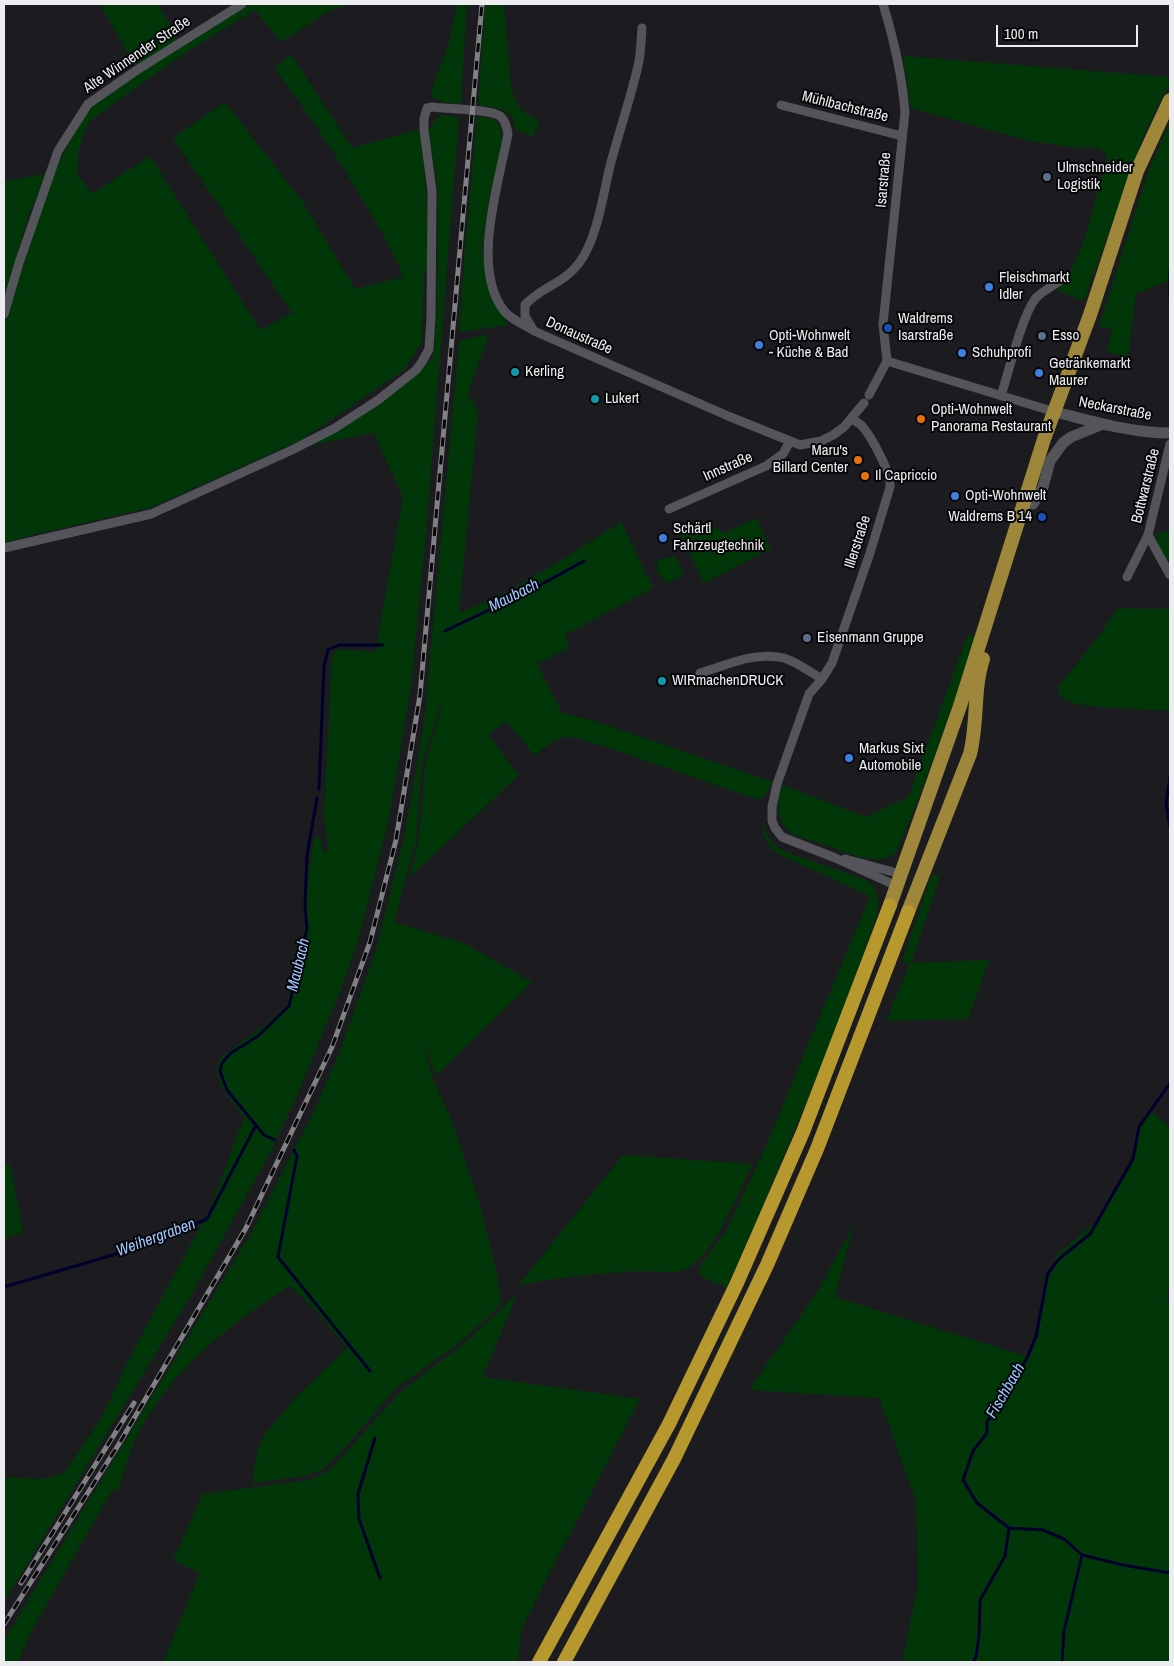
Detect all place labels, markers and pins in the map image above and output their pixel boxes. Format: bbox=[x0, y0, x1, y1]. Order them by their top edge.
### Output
place label: Ulmschneider Logistik bbox=[1057, 159, 1133, 194]
marker: Ulmschneider Logistik bbox=[1041, 171, 1053, 183]
place label: Fleischmarkt Idler bbox=[999, 269, 1069, 304]
marker: Fleischmarkt Idler bbox=[983, 281, 995, 293]
place label: Waldrems Isarstraße bbox=[898, 310, 953, 345]
marker: Waldrems Isarstraße bbox=[882, 322, 894, 334]
place label: Opti-Wohnwelt - Küche & Bad bbox=[769, 327, 850, 362]
place label: Esso bbox=[1052, 327, 1079, 345]
marker: Esso bbox=[1036, 330, 1048, 342]
marker: Opti-Wohnwelt - Küche & Bad bbox=[753, 339, 765, 351]
place label: Schuhprofi bbox=[972, 344, 1031, 362]
marker: Schuhprofi bbox=[956, 347, 968, 359]
place label: Getränkemarkt Maurer bbox=[1049, 355, 1130, 390]
place label: Kerling bbox=[525, 363, 564, 381]
marker: Kerling bbox=[509, 366, 521, 378]
marker: Getränkemarkt Maurer bbox=[1033, 367, 1045, 379]
place label: Lukert bbox=[605, 390, 639, 408]
marker: Lukert bbox=[589, 393, 601, 405]
place label: Opti-Wohnwelt Panorama Restaurant bbox=[931, 401, 1051, 436]
marker: Opti-Wohnwelt Panorama Restaurant bbox=[915, 413, 927, 425]
place label: Maru's Billard Center bbox=[773, 442, 848, 477]
marker: Maru's Billard Center bbox=[852, 454, 864, 466]
place label: Il Capriccio bbox=[875, 467, 937, 485]
marker: Il Capriccio bbox=[859, 470, 871, 482]
place label: Opti-Wohnwelt bbox=[965, 487, 1046, 505]
marker: Opti-Wohnwelt bbox=[949, 490, 961, 502]
place label: Waldrems B 14 bbox=[948, 508, 1032, 526]
marker: Waldrems B 14 bbox=[1036, 511, 1048, 523]
place label: Schärtl Fahrzeugtechnik bbox=[673, 520, 764, 555]
marker: Schärtl Fahrzeugtechnik bbox=[657, 532, 669, 544]
place label: Eisenmann Gruppe bbox=[817, 629, 924, 647]
marker: Eisenmann Gruppe bbox=[801, 632, 813, 644]
place label: WIRmachenDRUCK bbox=[672, 672, 783, 690]
marker: WIRmachenDRUCK bbox=[656, 675, 668, 687]
place label: Markus Sixt Automobile bbox=[859, 740, 924, 775]
marker: Markus Sixt Automobile bbox=[843, 752, 855, 764]

